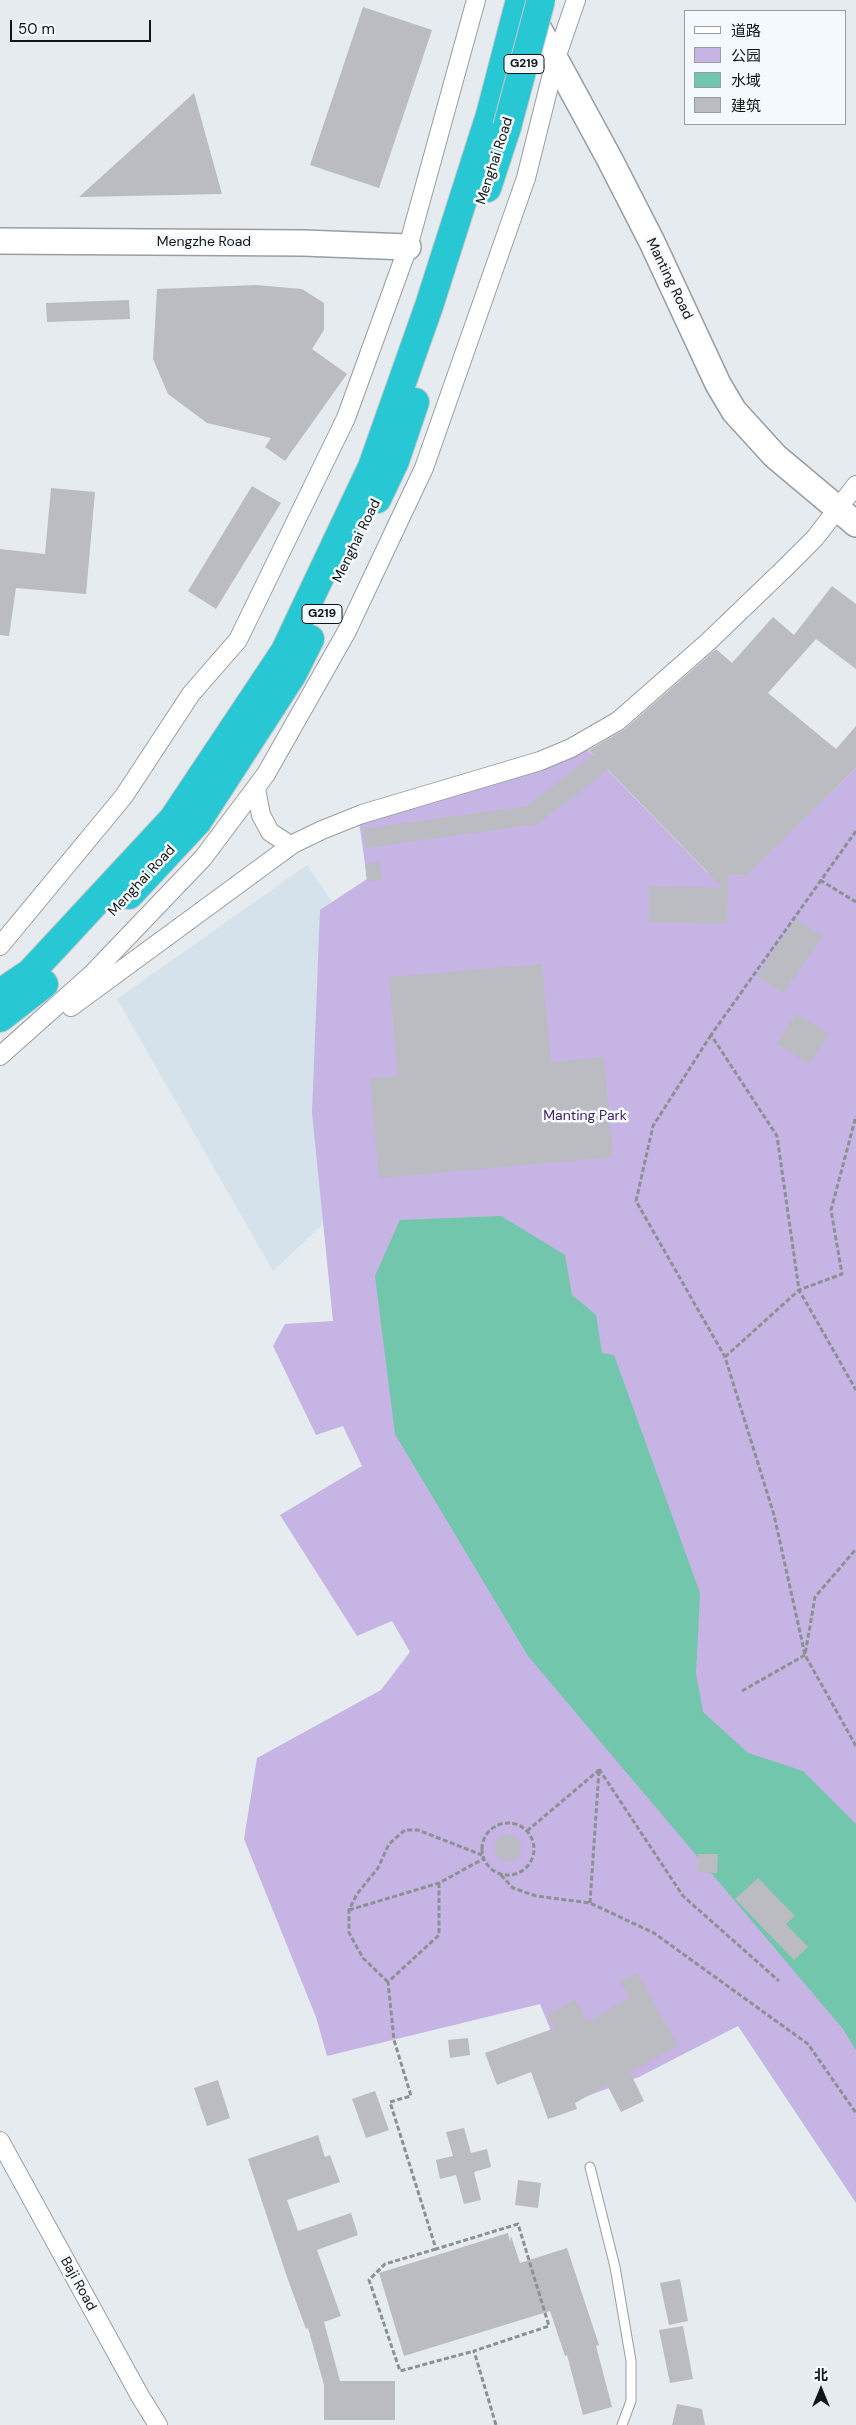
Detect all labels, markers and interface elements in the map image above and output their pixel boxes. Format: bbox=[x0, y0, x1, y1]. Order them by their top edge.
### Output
scale bar bbox=[12, 10, 154, 42]
legend bbox=[684, 10, 846, 125]
text: 50 m bbox=[18, 19, 55, 39]
text: 道路 bbox=[731, 21, 761, 41]
text: 公园 bbox=[731, 46, 761, 66]
road number: G219 bbox=[504, 54, 544, 74]
text: 水域 bbox=[731, 71, 761, 91]
text: 建筑 bbox=[731, 96, 761, 116]
street label: Menghai Road bbox=[473, 115, 517, 207]
street label: Mengzhe Road bbox=[157, 234, 251, 250]
street label: Manting Road bbox=[642, 236, 696, 322]
street label: Menghai Road bbox=[330, 496, 384, 586]
road number: G219 bbox=[302, 604, 342, 624]
street label: Menghai Road bbox=[105, 842, 179, 920]
park label: Manting Park bbox=[543, 1108, 627, 1124]
street label: Baji Road bbox=[56, 2254, 100, 2314]
north arrow bbox=[796, 2365, 846, 2415]
text: 北 bbox=[814, 2366, 828, 2384]

